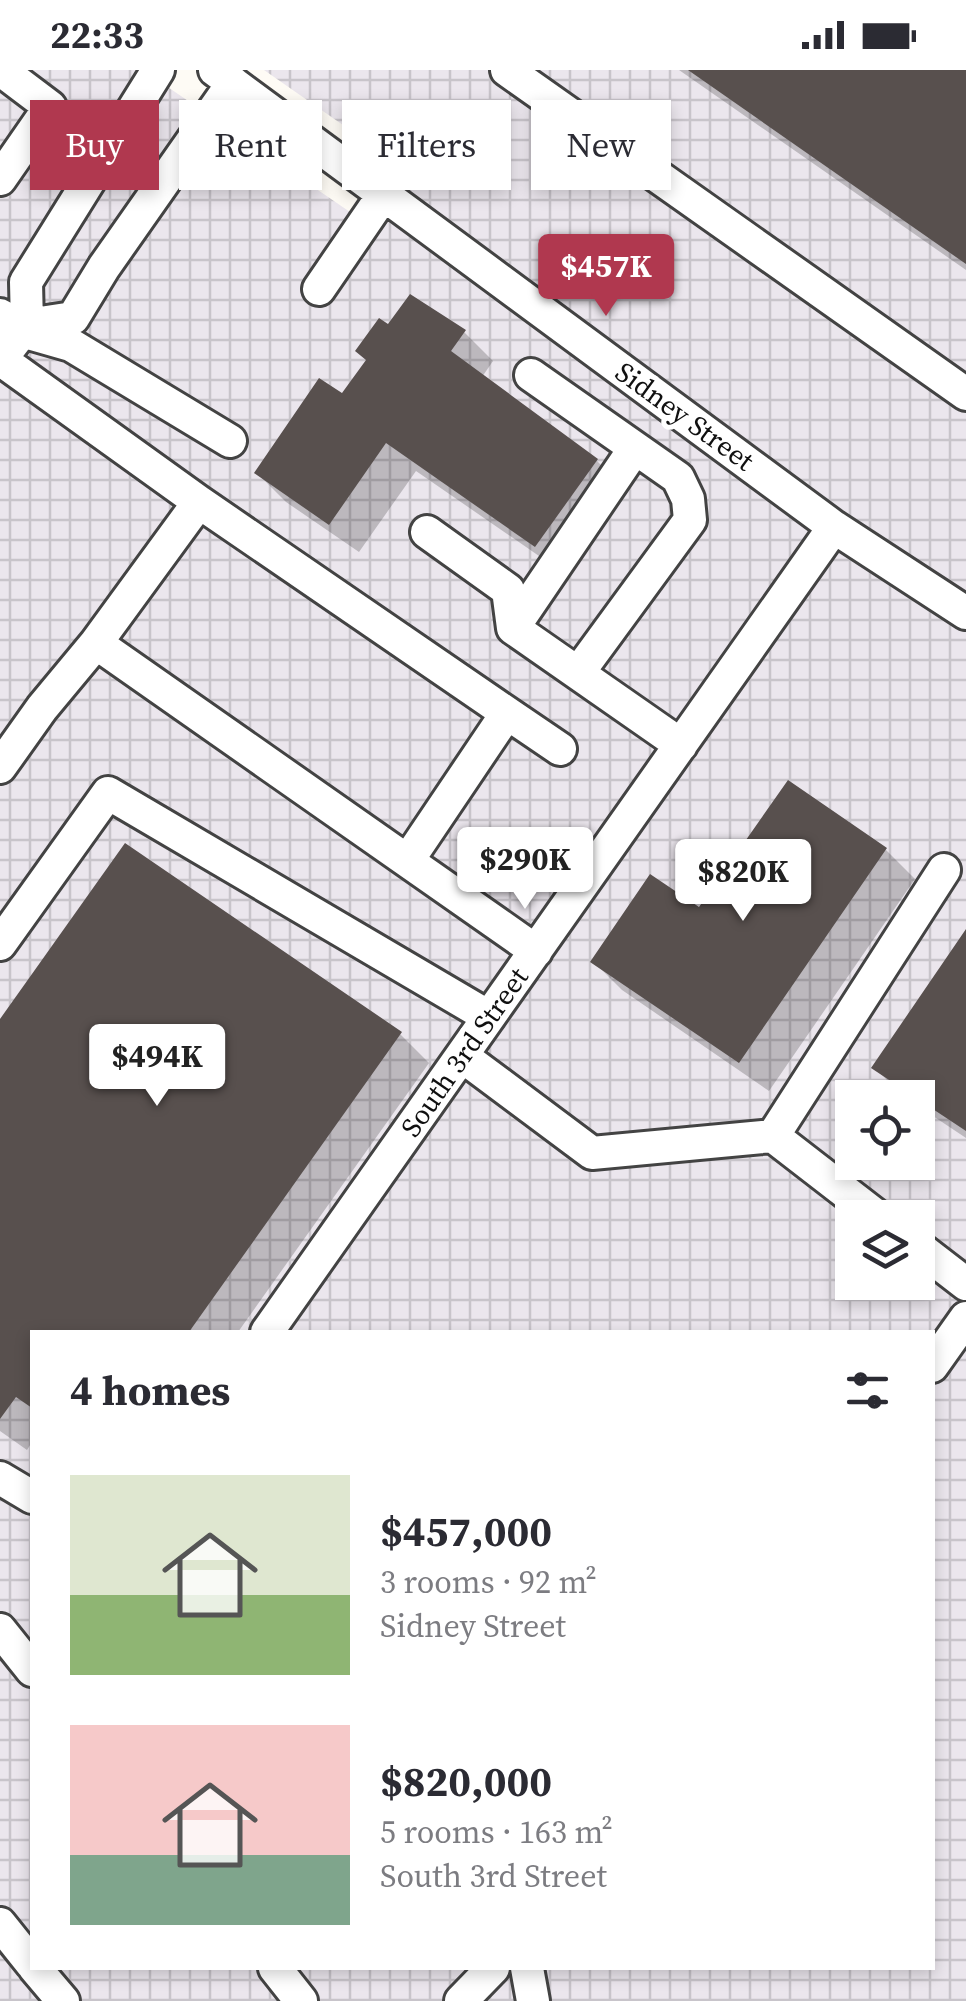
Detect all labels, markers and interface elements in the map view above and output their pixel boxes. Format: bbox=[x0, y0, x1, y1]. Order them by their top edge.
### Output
text: 22:33 bbox=[50, 9, 144, 61]
chip: Buy bbox=[30, 100, 159, 190]
chip: Rent bbox=[179, 100, 322, 190]
chip: Filters bbox=[342, 100, 511, 190]
chip: New bbox=[531, 100, 671, 190]
pin: $457K bbox=[536, 234, 676, 319]
text: $457K bbox=[560, 244, 652, 288]
street label: Sidney Street bbox=[608, 353, 763, 480]
pin: $290K bbox=[455, 827, 595, 912]
text: $290K bbox=[479, 837, 571, 881]
pin: $820K bbox=[673, 839, 813, 924]
text: $820K bbox=[697, 849, 789, 893]
street label: South 3rd Street bbox=[391, 959, 537, 1144]
pin: $494K bbox=[87, 1024, 227, 1109]
text: $494K bbox=[111, 1034, 203, 1078]
map controls bbox=[835, 1080, 935, 1300]
button: locate bbox=[835, 1080, 935, 1180]
button: layers bbox=[835, 1200, 935, 1300]
text: 4 homes bbox=[70, 1361, 230, 1419]
icon: filters bbox=[840, 1363, 895, 1418]
text: $457,000 bbox=[380, 1502, 552, 1560]
icon: home bbox=[150, 1515, 270, 1635]
text: 3 rooms · 92 m² bbox=[380, 1560, 597, 1604]
text: Sidney Street bbox=[380, 1604, 566, 1648]
text: $820,000 bbox=[380, 1752, 552, 1810]
icon: home bbox=[150, 1765, 270, 1885]
text: 5 rooms · 163 m² bbox=[380, 1810, 613, 1854]
text: South 3rd Street bbox=[380, 1854, 607, 1898]

